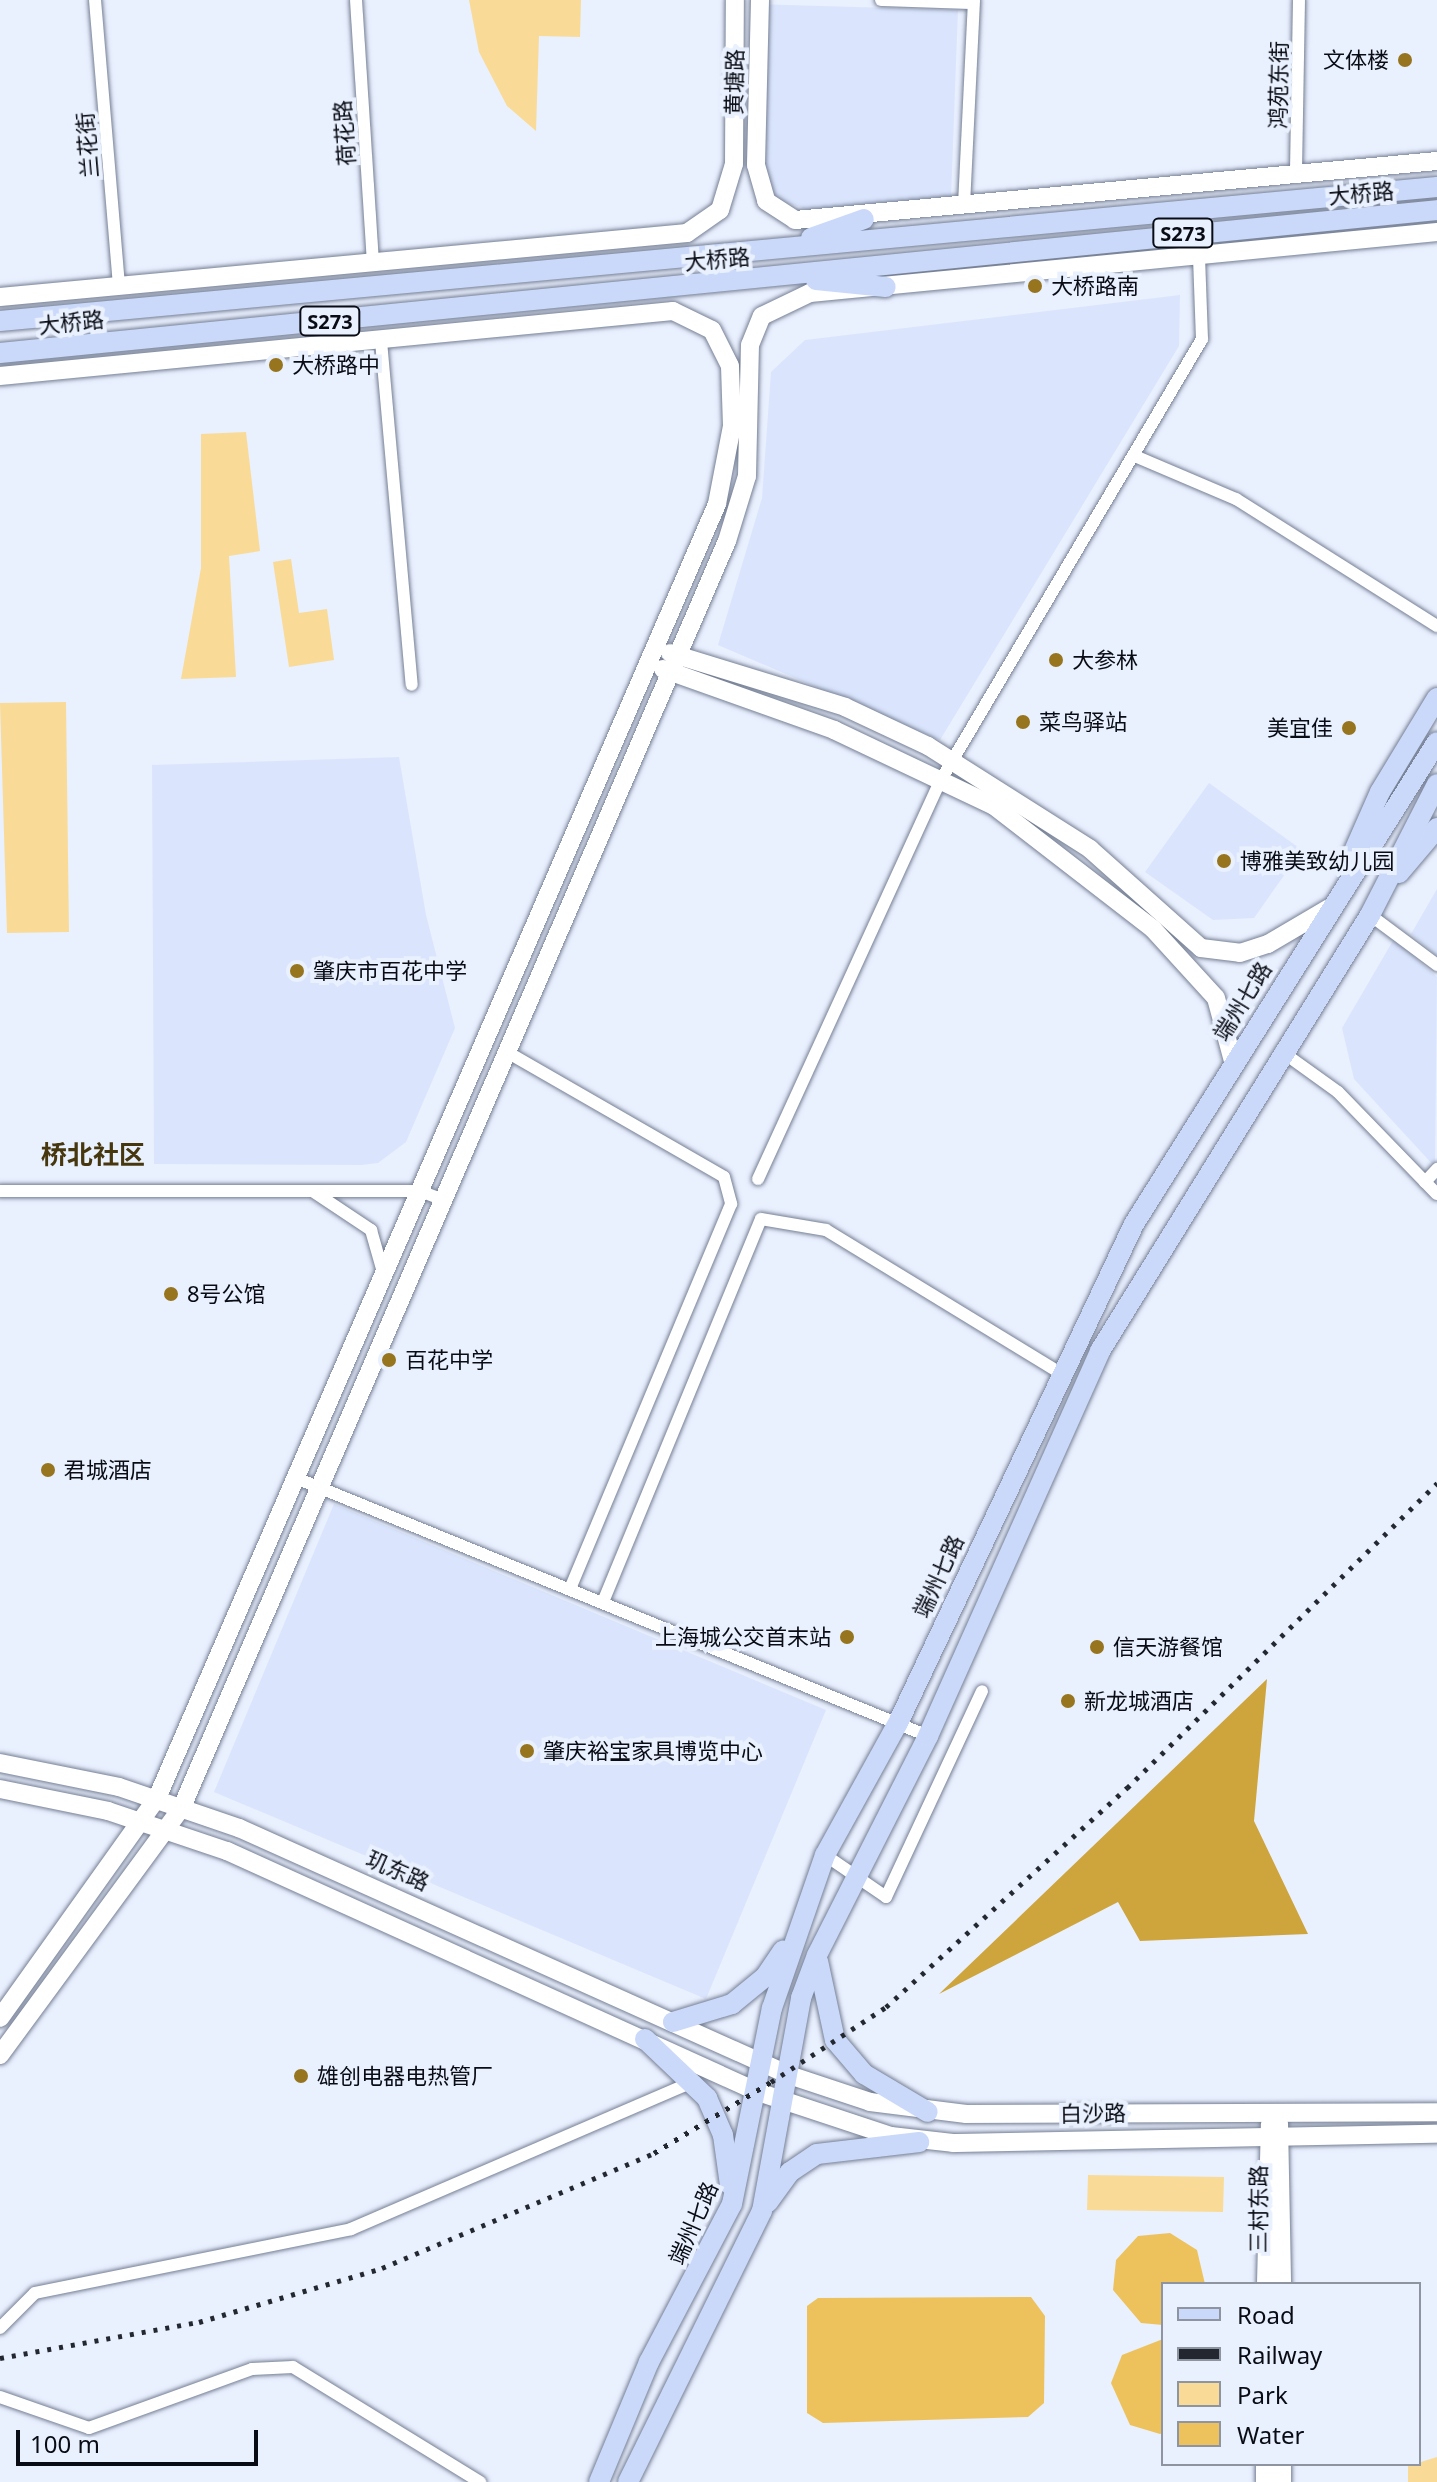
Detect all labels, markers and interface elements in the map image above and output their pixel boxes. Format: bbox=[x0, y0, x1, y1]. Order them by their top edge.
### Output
street label: 鸿苑东街 bbox=[1264, 41, 1292, 129]
place label: 文体楼 bbox=[1323, 47, 1389, 73]
street label: 黄塘路 bbox=[720, 49, 748, 115]
marker: 文体楼 bbox=[1396, 51, 1414, 69]
street label: 荷花路 bbox=[329, 99, 359, 167]
street label: 兰花街 bbox=[71, 111, 103, 179]
street label: 大桥路 bbox=[1327, 177, 1395, 209]
road number: S273 bbox=[1151, 217, 1215, 249]
street label: 大桥路 bbox=[683, 243, 751, 275]
place label: 大桥路南 bbox=[1051, 273, 1139, 299]
marker: 大桥路南 bbox=[1026, 277, 1044, 295]
street label: 大桥路 bbox=[37, 305, 105, 339]
road number: S273 bbox=[298, 305, 362, 337]
place label: 大桥路中 bbox=[292, 352, 380, 378]
marker: 大桥路中 bbox=[267, 356, 285, 374]
place label: 大参林 bbox=[1072, 647, 1138, 673]
marker: 大参林 bbox=[1047, 651, 1065, 669]
place label: 菜鸟驿站 bbox=[1039, 709, 1127, 735]
marker: 菜鸟驿站 bbox=[1014, 713, 1032, 731]
place label: 美宜佳 bbox=[1267, 715, 1333, 741]
marker: 美宜佳 bbox=[1340, 719, 1358, 737]
place label: 博雅美致幼儿园 bbox=[1240, 848, 1394, 874]
marker: 博雅美致幼儿园 bbox=[1215, 852, 1233, 870]
street label: 端州七路 bbox=[1207, 957, 1277, 1045]
place label: 肇庆市百花中学 bbox=[313, 958, 467, 984]
marker: 肇庆市百花中学 bbox=[288, 962, 306, 980]
district label: 桥北社区 bbox=[41, 1139, 145, 1171]
place label: 8号公馆 bbox=[187, 1281, 266, 1307]
marker: 8号公馆 bbox=[162, 1285, 180, 1303]
place label: 百花中学 bbox=[405, 1347, 493, 1373]
marker: 百花中学 bbox=[380, 1351, 398, 1369]
place label: 君城酒店 bbox=[64, 1457, 152, 1483]
marker: 君城酒店 bbox=[39, 1461, 57, 1479]
street label: 端州七路 bbox=[907, 1531, 969, 1621]
place label: 上海城公交首末站 bbox=[655, 1624, 831, 1650]
marker: 上海城公交首末站 bbox=[838, 1628, 856, 1646]
place label: 信天游餐馆 bbox=[1113, 1634, 1223, 1660]
marker: 信天游餐馆 bbox=[1088, 1638, 1106, 1656]
place label: 新龙城酒店 bbox=[1084, 1688, 1194, 1714]
marker: 新龙城酒店 bbox=[1059, 1692, 1077, 1710]
place label: 肇庆裕宝家具博览中心 bbox=[543, 1738, 763, 1764]
marker: 肇庆裕宝家具博览中心 bbox=[518, 1742, 536, 1760]
street label: 玑东路 bbox=[362, 1845, 434, 1895]
place label: 雄创电器电热管厂 bbox=[317, 2063, 493, 2089]
marker: 雄创电器电热管厂 bbox=[292, 2067, 310, 2085]
street label: 白沙路 bbox=[1060, 2099, 1126, 2127]
street label: 三村东路 bbox=[1245, 2165, 1271, 2253]
street label: 端州七路 bbox=[663, 2177, 723, 2269]
legend bbox=[1161, 2282, 1421, 2466]
text: Road bbox=[1237, 2298, 1295, 2331]
text: Railway bbox=[1237, 2338, 1322, 2371]
text: Park bbox=[1237, 2378, 1288, 2411]
scale bar bbox=[20, 2414, 262, 2464]
text: Water bbox=[1237, 2418, 1304, 2451]
text: 100 m bbox=[30, 2427, 100, 2460]

